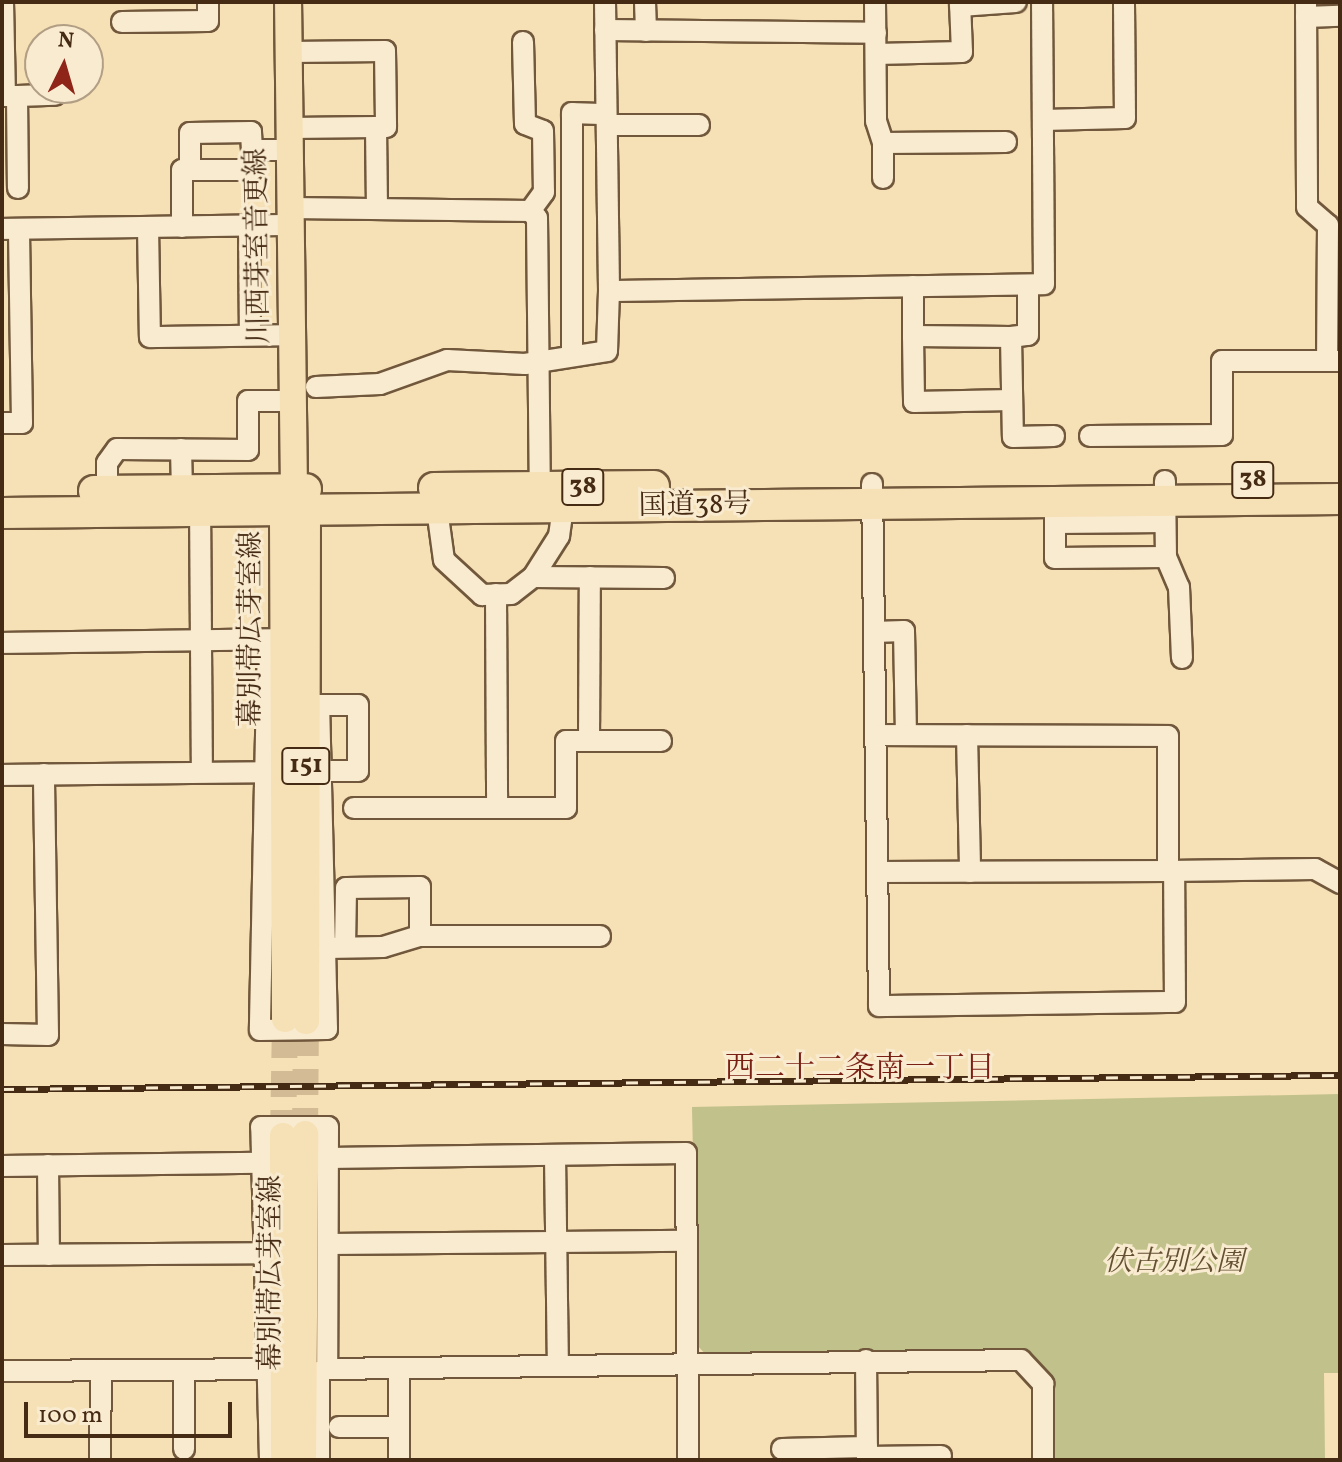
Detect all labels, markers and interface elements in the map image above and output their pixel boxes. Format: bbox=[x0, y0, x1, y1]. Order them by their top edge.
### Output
north arrow bbox=[24, 24, 104, 104]
text: N bbox=[57, 25, 75, 58]
street label: 川西芽室音更線 bbox=[240, 148, 278, 344]
road number: 38 bbox=[1231, 458, 1275, 502]
road number: 38 bbox=[561, 465, 605, 509]
street label: 国道38号 bbox=[638, 488, 752, 524]
street label: 幕別帯広芽室線 bbox=[235, 531, 269, 727]
road number: 151 bbox=[280, 744, 332, 788]
district label: 西二十二条南一丁目 bbox=[725, 1051, 995, 1087]
street label: 幕別帯広芽室線 bbox=[255, 1175, 289, 1371]
park label: 伏古別公園 bbox=[1104, 1246, 1244, 1280]
scale bar bbox=[28, 1386, 236, 1436]
text: 100 m bbox=[38, 1399, 103, 1433]

